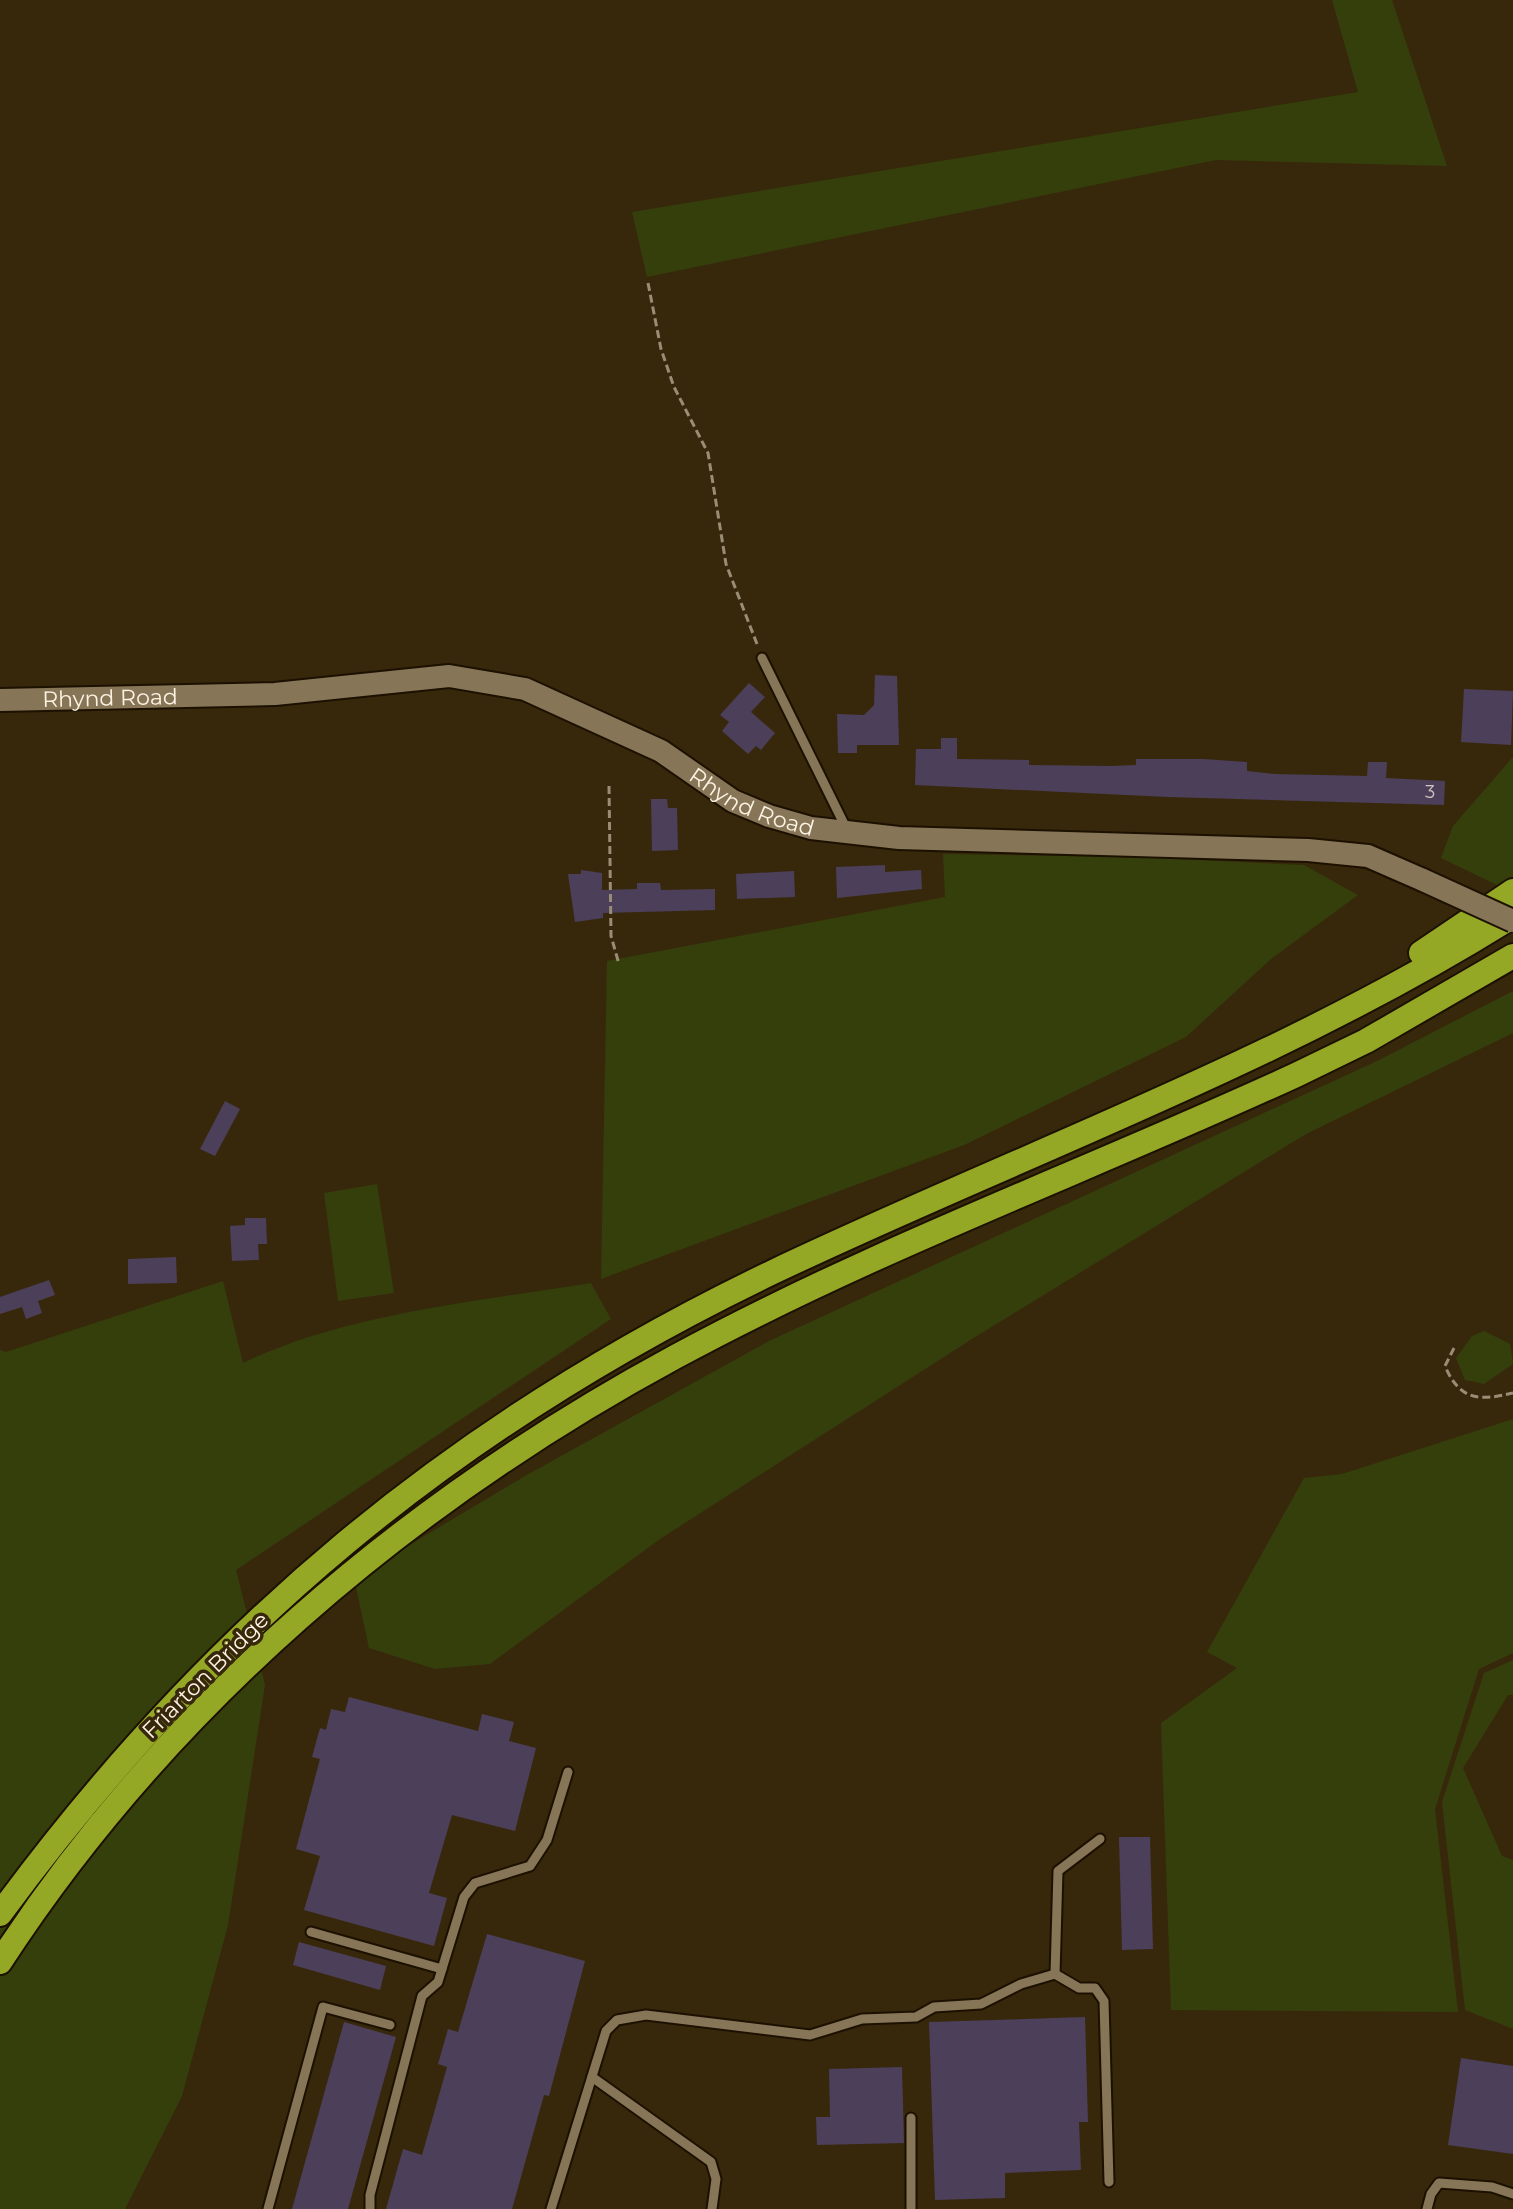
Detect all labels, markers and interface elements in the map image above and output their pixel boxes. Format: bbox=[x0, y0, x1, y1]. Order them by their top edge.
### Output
street label: Rhynd Road bbox=[42, 683, 178, 713]
street label: Rhynd Road bbox=[684, 762, 817, 842]
house number: 3 bbox=[1425, 781, 1435, 803]
street label: Friarton Bridge bbox=[136, 1606, 274, 1744]

